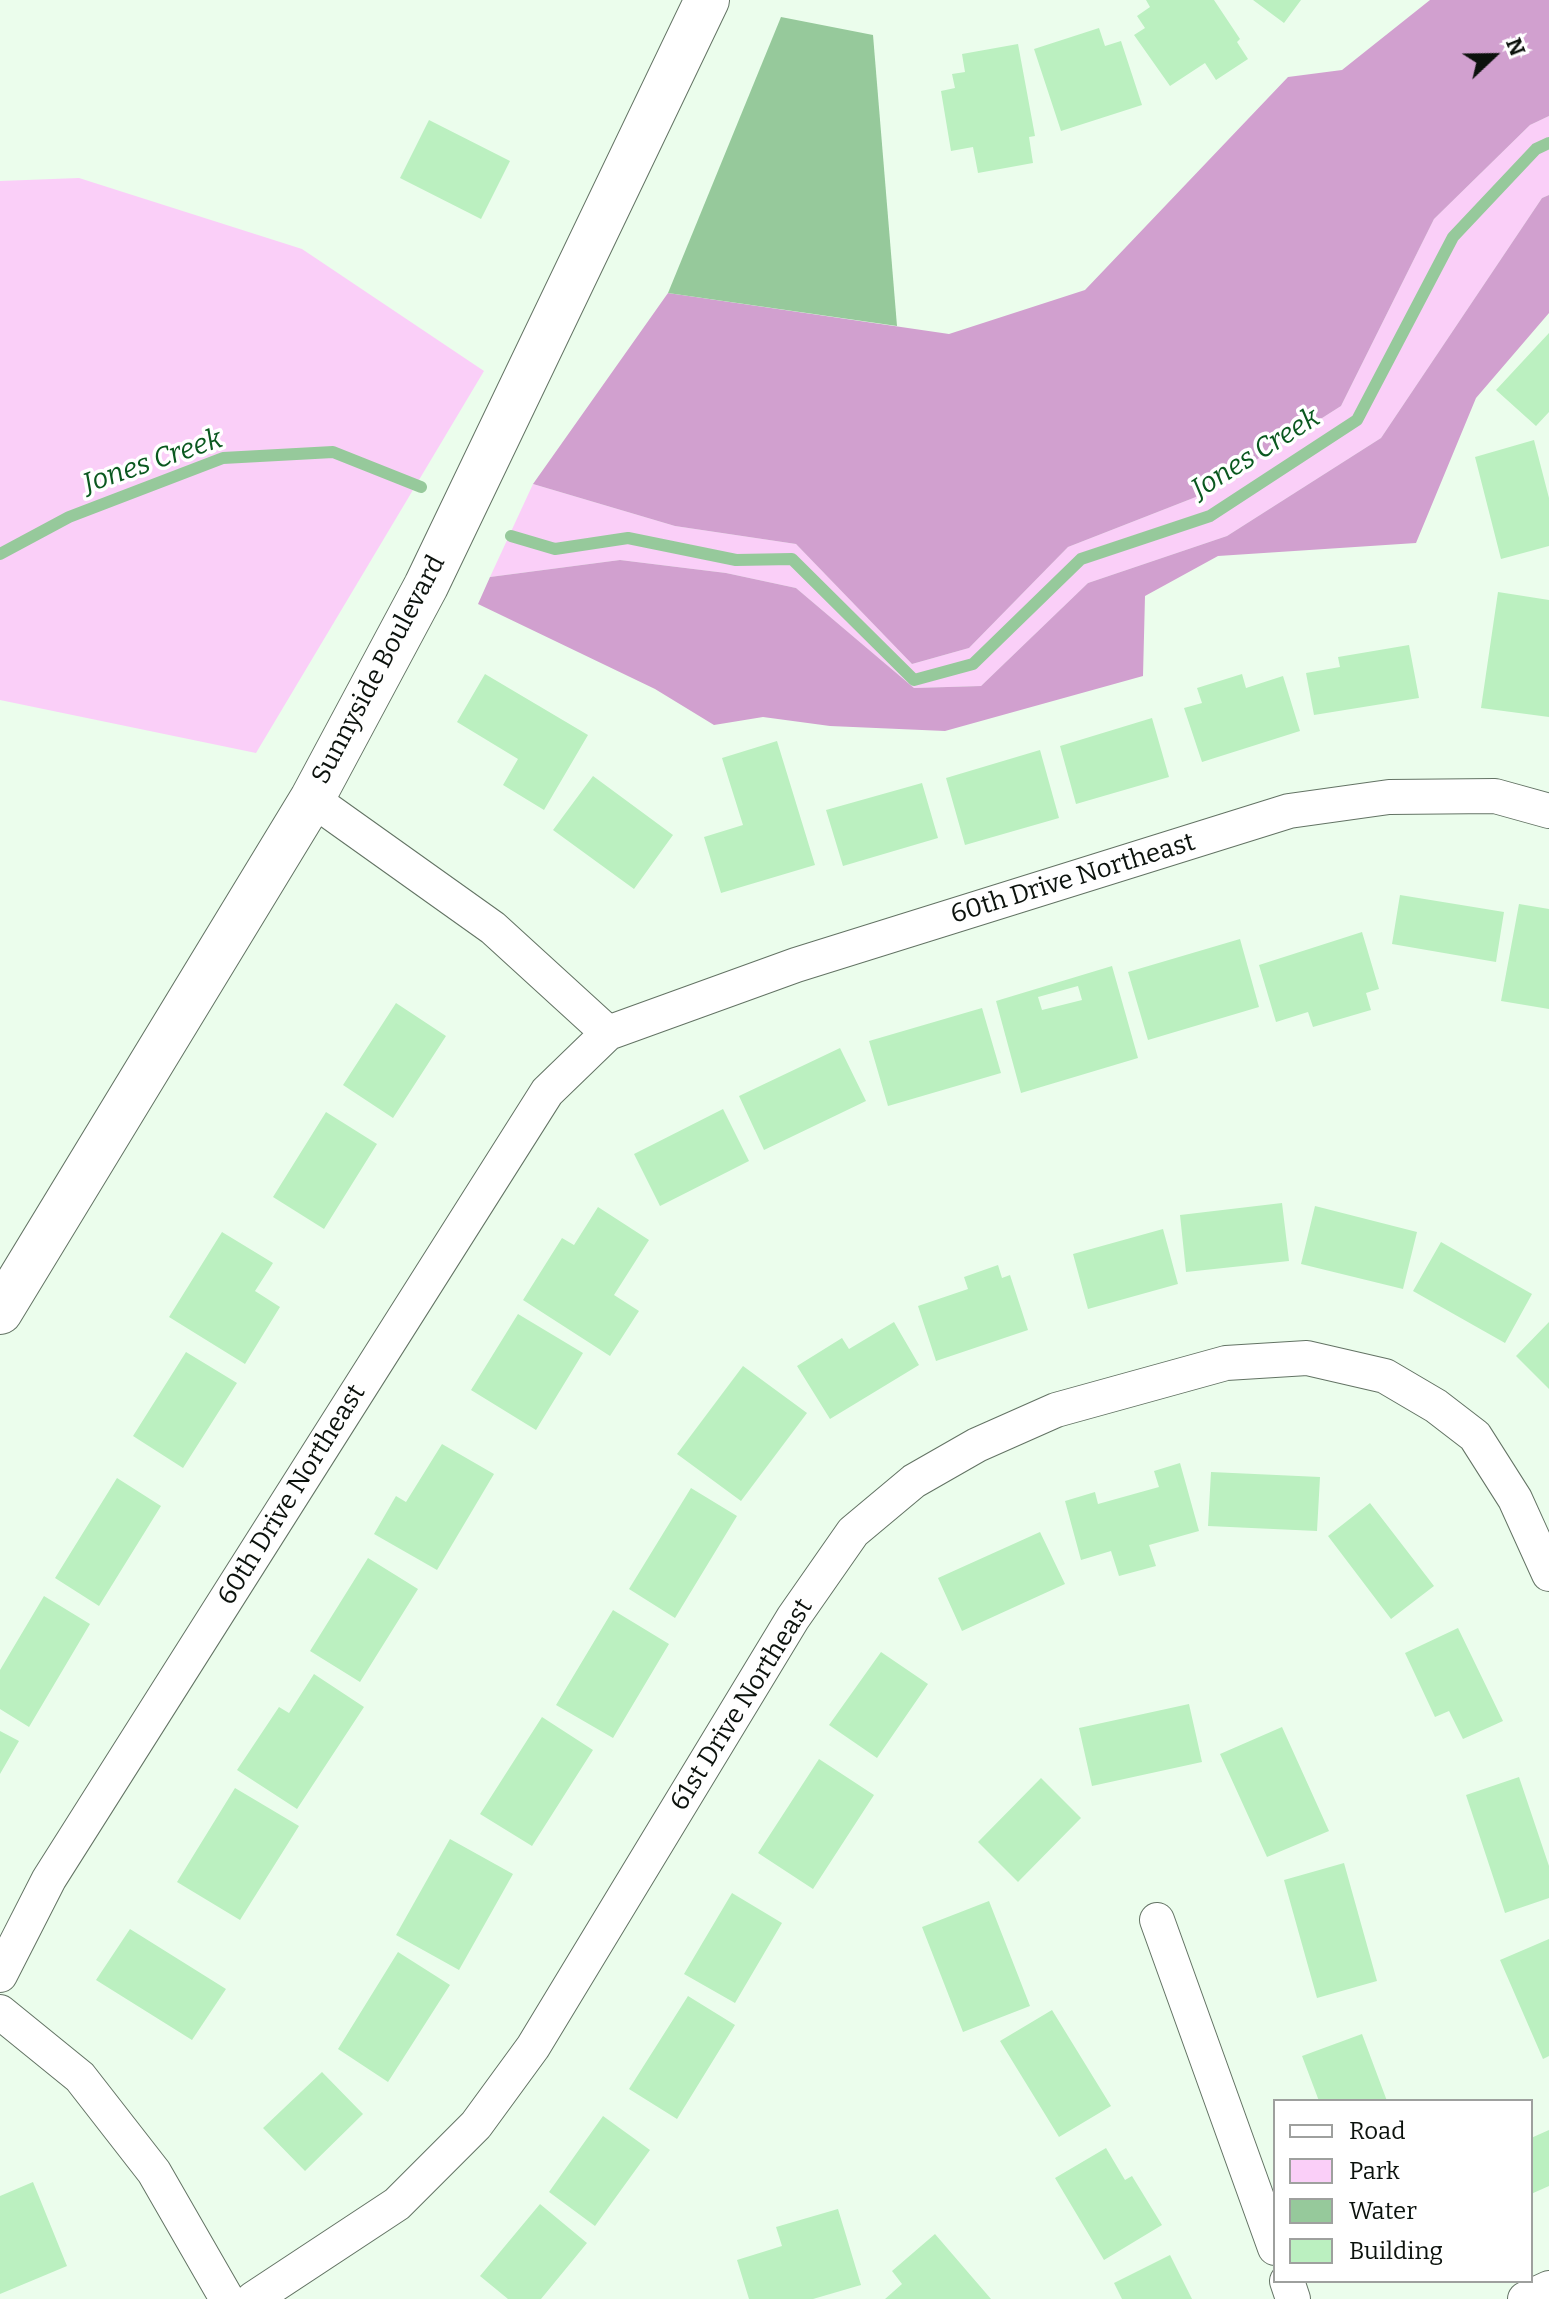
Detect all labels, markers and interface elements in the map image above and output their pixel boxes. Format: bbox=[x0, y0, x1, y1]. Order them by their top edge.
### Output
north arrow bbox=[1453, 16, 1533, 96]
text: N bbox=[1500, 34, 1531, 60]
water label: Jones Creek bbox=[1186, 401, 1326, 507]
water label: Jones Creek bbox=[79, 423, 227, 501]
street label: Sunnyside Boulevard bbox=[306, 551, 452, 789]
street label: 60th Drive Northeast bbox=[947, 827, 1199, 931]
street label: 60th Drive Northeast bbox=[211, 1379, 373, 1611]
street label: 61st Drive Northeast bbox=[664, 1593, 820, 1817]
legend bbox=[1273, 2099, 1533, 2283]
text: Road bbox=[1349, 2117, 1405, 2145]
text: Park bbox=[1349, 2157, 1400, 2185]
text: Water bbox=[1349, 2197, 1417, 2225]
text: Building bbox=[1349, 2237, 1443, 2265]

